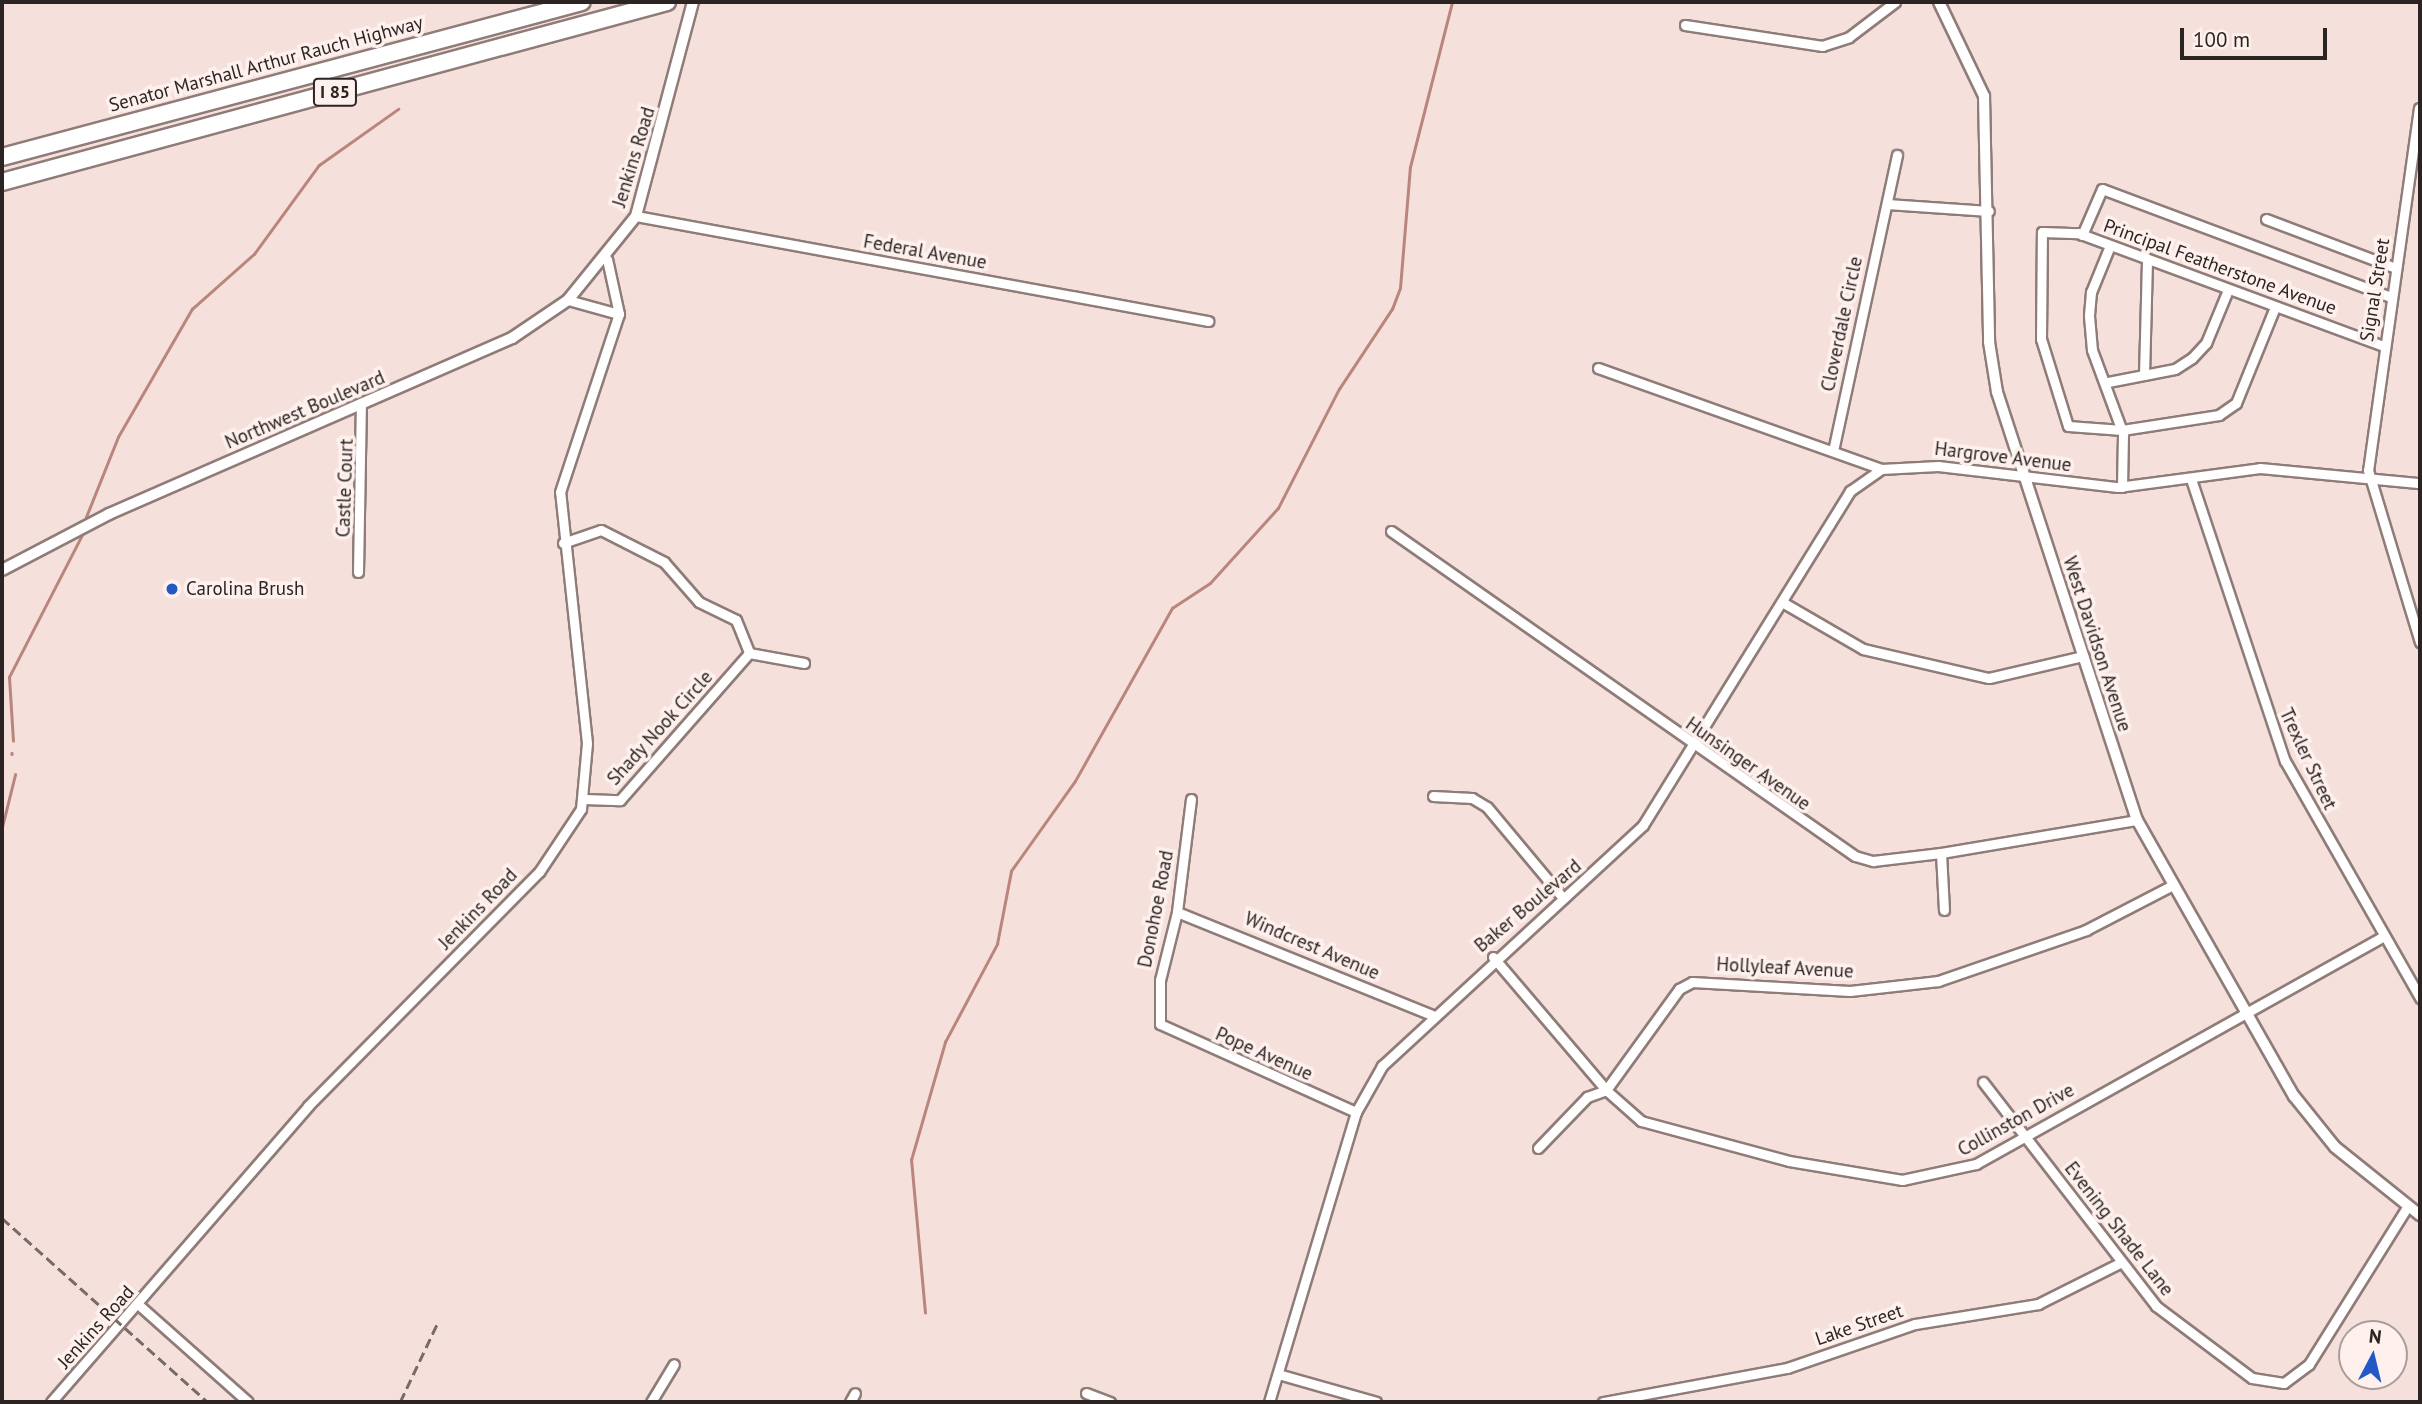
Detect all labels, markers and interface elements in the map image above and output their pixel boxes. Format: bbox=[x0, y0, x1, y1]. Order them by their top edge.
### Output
street label: Senator Marshall Arthur Rauch Highway bbox=[106, 11, 426, 117]
scale bar bbox=[2184, 14, 2331, 58]
text: 100 m bbox=[2193, 26, 2250, 53]
road number: I 85 bbox=[312, 78, 358, 106]
street label: Jenkins Road bbox=[608, 104, 660, 210]
street label: Principal Featherstone Avenue bbox=[2100, 214, 2340, 320]
street label: Federal Avenue bbox=[861, 230, 989, 274]
street label: Signal Street bbox=[2356, 237, 2394, 343]
street label: Cloverdale Circle bbox=[1817, 254, 1867, 394]
street label: Northwest Boulevard bbox=[222, 366, 388, 454]
street label: Hargrove Avenue bbox=[1933, 437, 2073, 477]
street label: Castle Court bbox=[332, 438, 358, 538]
street label: West Davidson Avenue bbox=[2058, 553, 2136, 735]
place label: Carolina Brush bbox=[186, 578, 304, 600]
marker: Carolina Brush bbox=[164, 581, 180, 597]
street label: Shady Nook Circle bbox=[602, 666, 718, 790]
street label: Trexler Street bbox=[2275, 705, 2341, 813]
street label: Hunsinger Avenue bbox=[1681, 712, 1815, 816]
street label: Donohoe Road bbox=[1133, 849, 1179, 969]
street label: Baker Boulevard bbox=[1470, 855, 1586, 957]
street label: Jenkins Road bbox=[434, 864, 522, 954]
street label: Windcrest Avenue bbox=[1241, 907, 1383, 985]
street label: Hollyleaf Avenue bbox=[1715, 953, 1855, 983]
street label: Pope Avenue bbox=[1212, 1022, 1316, 1086]
street label: Collinston Drive bbox=[1954, 1079, 2078, 1161]
street label: Evening Shade Lane bbox=[2060, 1157, 2178, 1301]
street label: Jenkins Road bbox=[53, 1281, 139, 1373]
street label: Lake Street bbox=[1812, 1299, 1906, 1351]
north arrow bbox=[2338, 1320, 2408, 1390]
text: N bbox=[2368, 1323, 2383, 1349]

